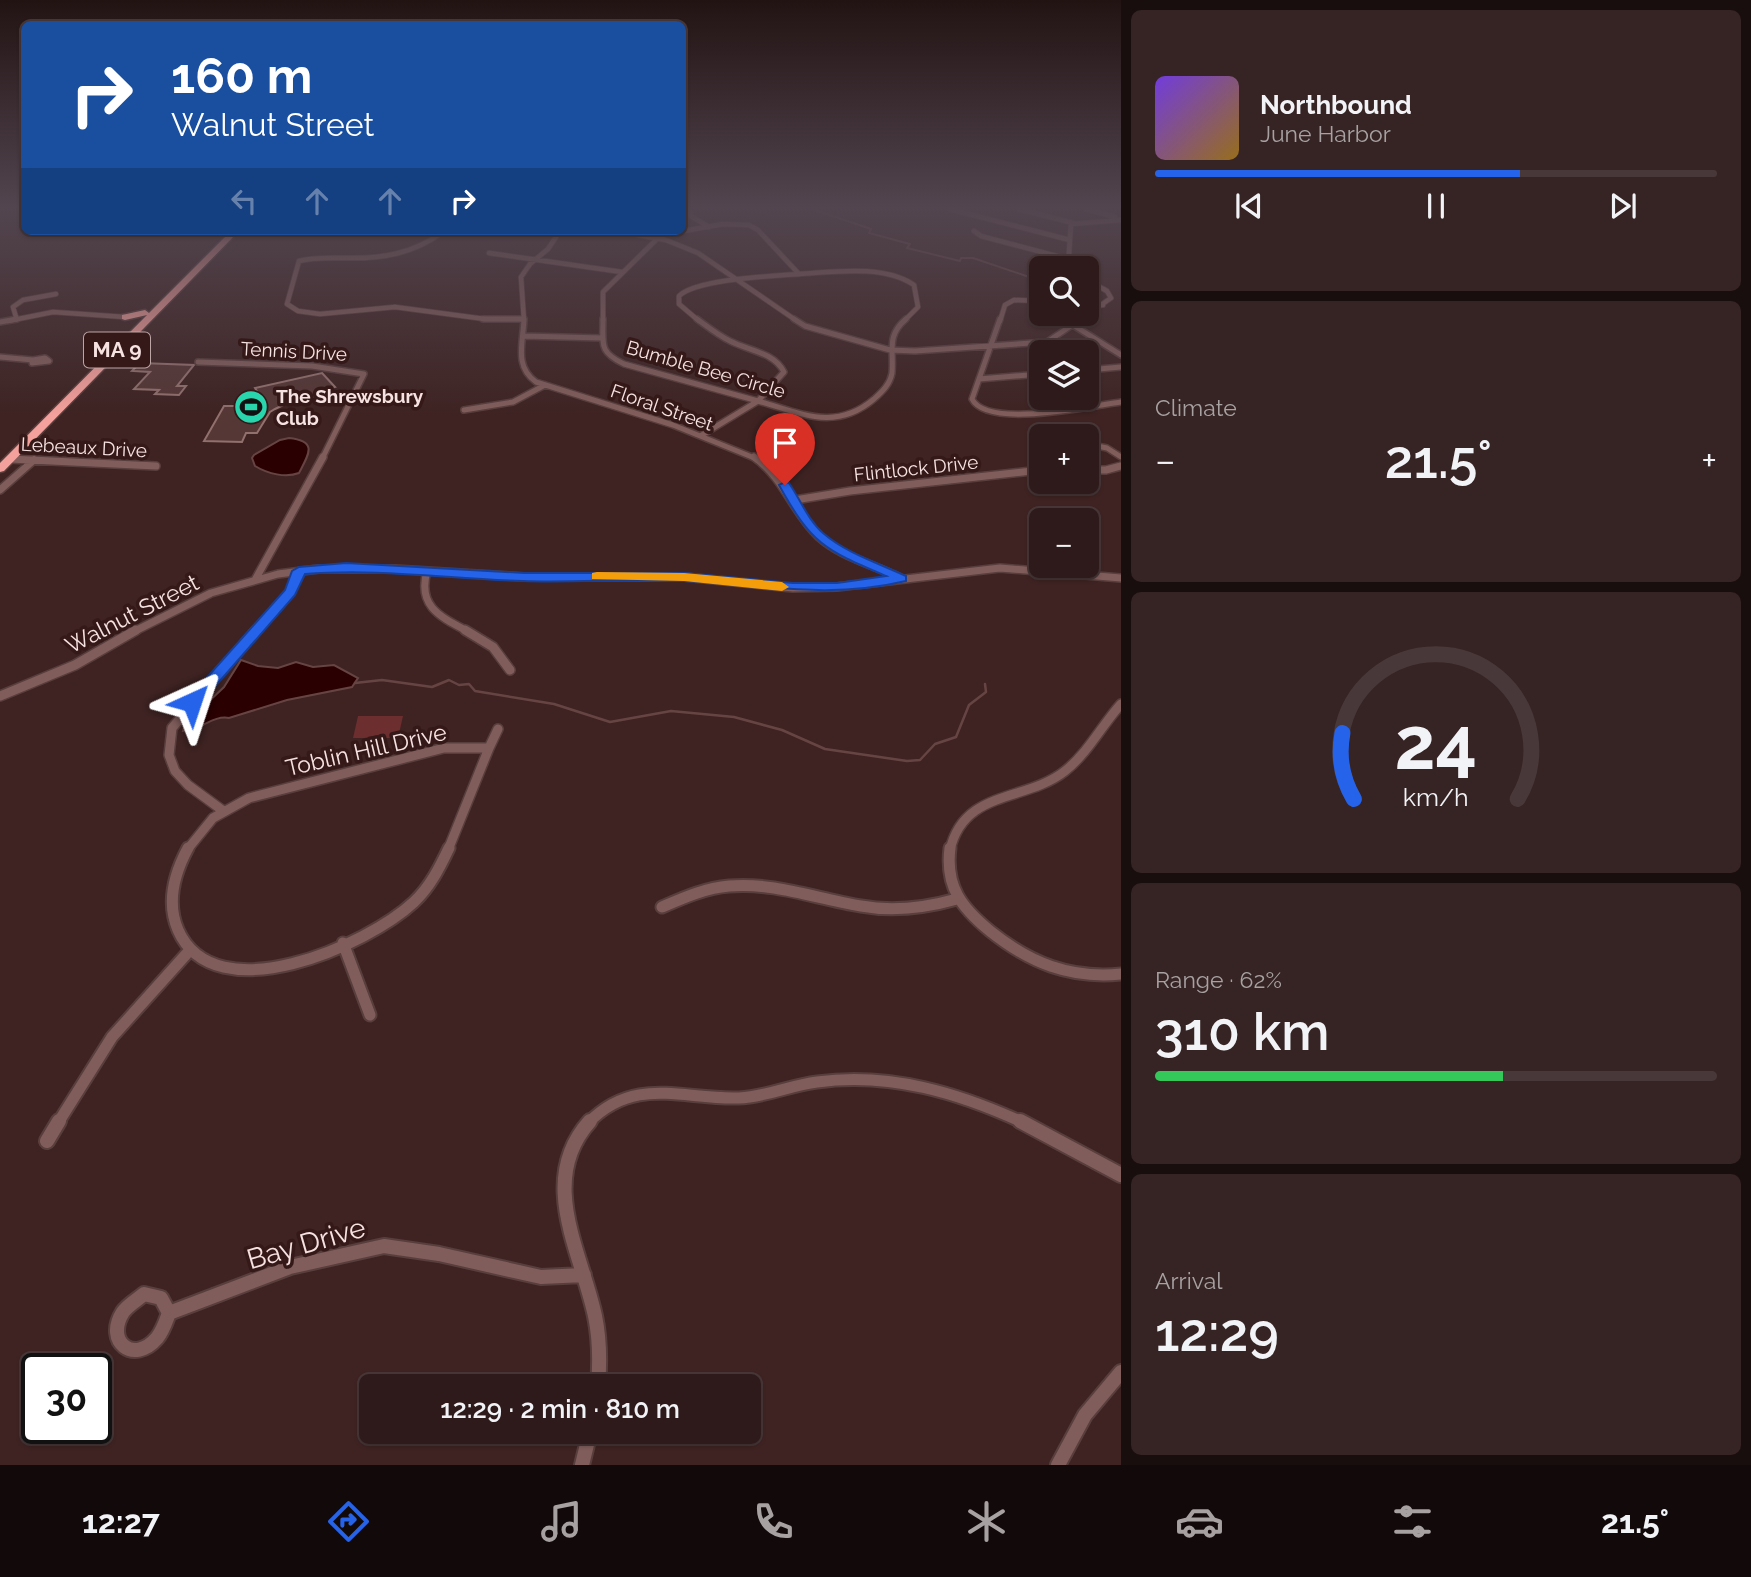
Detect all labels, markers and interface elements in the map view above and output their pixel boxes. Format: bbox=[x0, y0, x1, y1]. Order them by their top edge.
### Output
text: 160 m bbox=[171, 47, 312, 104]
icon: right bbox=[56, 49, 147, 140]
text: Northbound bbox=[1260, 90, 1412, 120]
text: Walnut Street bbox=[171, 106, 374, 143]
text: June Harbor bbox=[1260, 120, 1391, 147]
icon: left bbox=[225, 182, 263, 220]
icon: ahead bbox=[298, 182, 336, 220]
icon: ahead bbox=[371, 182, 409, 220]
icon: right bbox=[444, 182, 482, 220]
icon: previous bbox=[1230, 187, 1268, 225]
icon: pause bbox=[1417, 187, 1455, 225]
icon: next bbox=[1604, 187, 1642, 225]
map controls bbox=[1029, 256, 1099, 578]
button: search bbox=[1029, 256, 1099, 326]
road number: MA 9 bbox=[84, 332, 150, 368]
street label: Bumble Bee Circle bbox=[624, 336, 788, 402]
street label: Tennis Drive bbox=[240, 337, 348, 365]
button: layers bbox=[1029, 340, 1099, 410]
street label: Floral Street bbox=[608, 379, 717, 435]
place label: The Shrewsbury Club bbox=[276, 385, 424, 429]
sports icon: The Shrewsbury Club bbox=[232, 388, 270, 426]
text: Climate bbox=[1155, 394, 1237, 421]
pin bbox=[755, 413, 815, 485]
icon: arrive bbox=[766, 424, 804, 462]
button: + bbox=[1029, 424, 1099, 494]
text: 21.5° bbox=[1385, 429, 1492, 490]
street label: Lebeaux Drive bbox=[20, 433, 148, 461]
text: − bbox=[1155, 438, 1175, 483]
text: + bbox=[1701, 438, 1717, 483]
street label: Flintlock Drive bbox=[853, 451, 979, 485]
button: − bbox=[1029, 508, 1099, 578]
street label: Walnut Street bbox=[61, 568, 203, 659]
position arrow bbox=[155, 665, 229, 739]
text: 24 bbox=[1395, 701, 1477, 786]
street label: Toblin Hill Drive bbox=[283, 718, 449, 781]
text: km/h bbox=[1403, 781, 1469, 811]
text: Range · 62% bbox=[1155, 966, 1282, 993]
text: 310 km bbox=[1155, 1001, 1330, 1062]
street label: Bay Drive bbox=[243, 1211, 369, 1276]
text: Arrival bbox=[1155, 1267, 1222, 1294]
text: 12:29 bbox=[1155, 1302, 1279, 1363]
speed limit sign: 30 bbox=[21, 1353, 112, 1444]
text: 12:29 · 2 min · 810 m bbox=[440, 1394, 680, 1424]
icon: directions bbox=[324, 1497, 373, 1546]
icon: music bbox=[537, 1497, 586, 1546]
icon: phone bbox=[749, 1497, 798, 1546]
icon: climate bbox=[962, 1497, 1011, 1546]
icon: car bbox=[1175, 1497, 1224, 1546]
icon: filters bbox=[1388, 1497, 1437, 1546]
text: 12:27 bbox=[82, 1503, 160, 1540]
text: 21.5° bbox=[1601, 1503, 1669, 1540]

